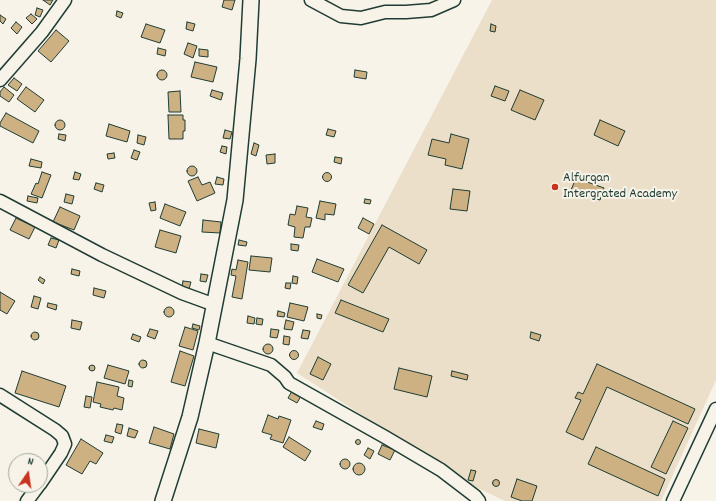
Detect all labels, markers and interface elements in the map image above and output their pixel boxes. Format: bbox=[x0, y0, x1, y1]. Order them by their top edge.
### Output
place label: Alfurqan Intergrated Academy bbox=[563, 171, 677, 204]
marker: Alfurqan Intergrated Academy bbox=[550, 182, 560, 192]
north arrow bbox=[8, 453, 48, 493]
text: N bbox=[26, 454, 35, 471]

